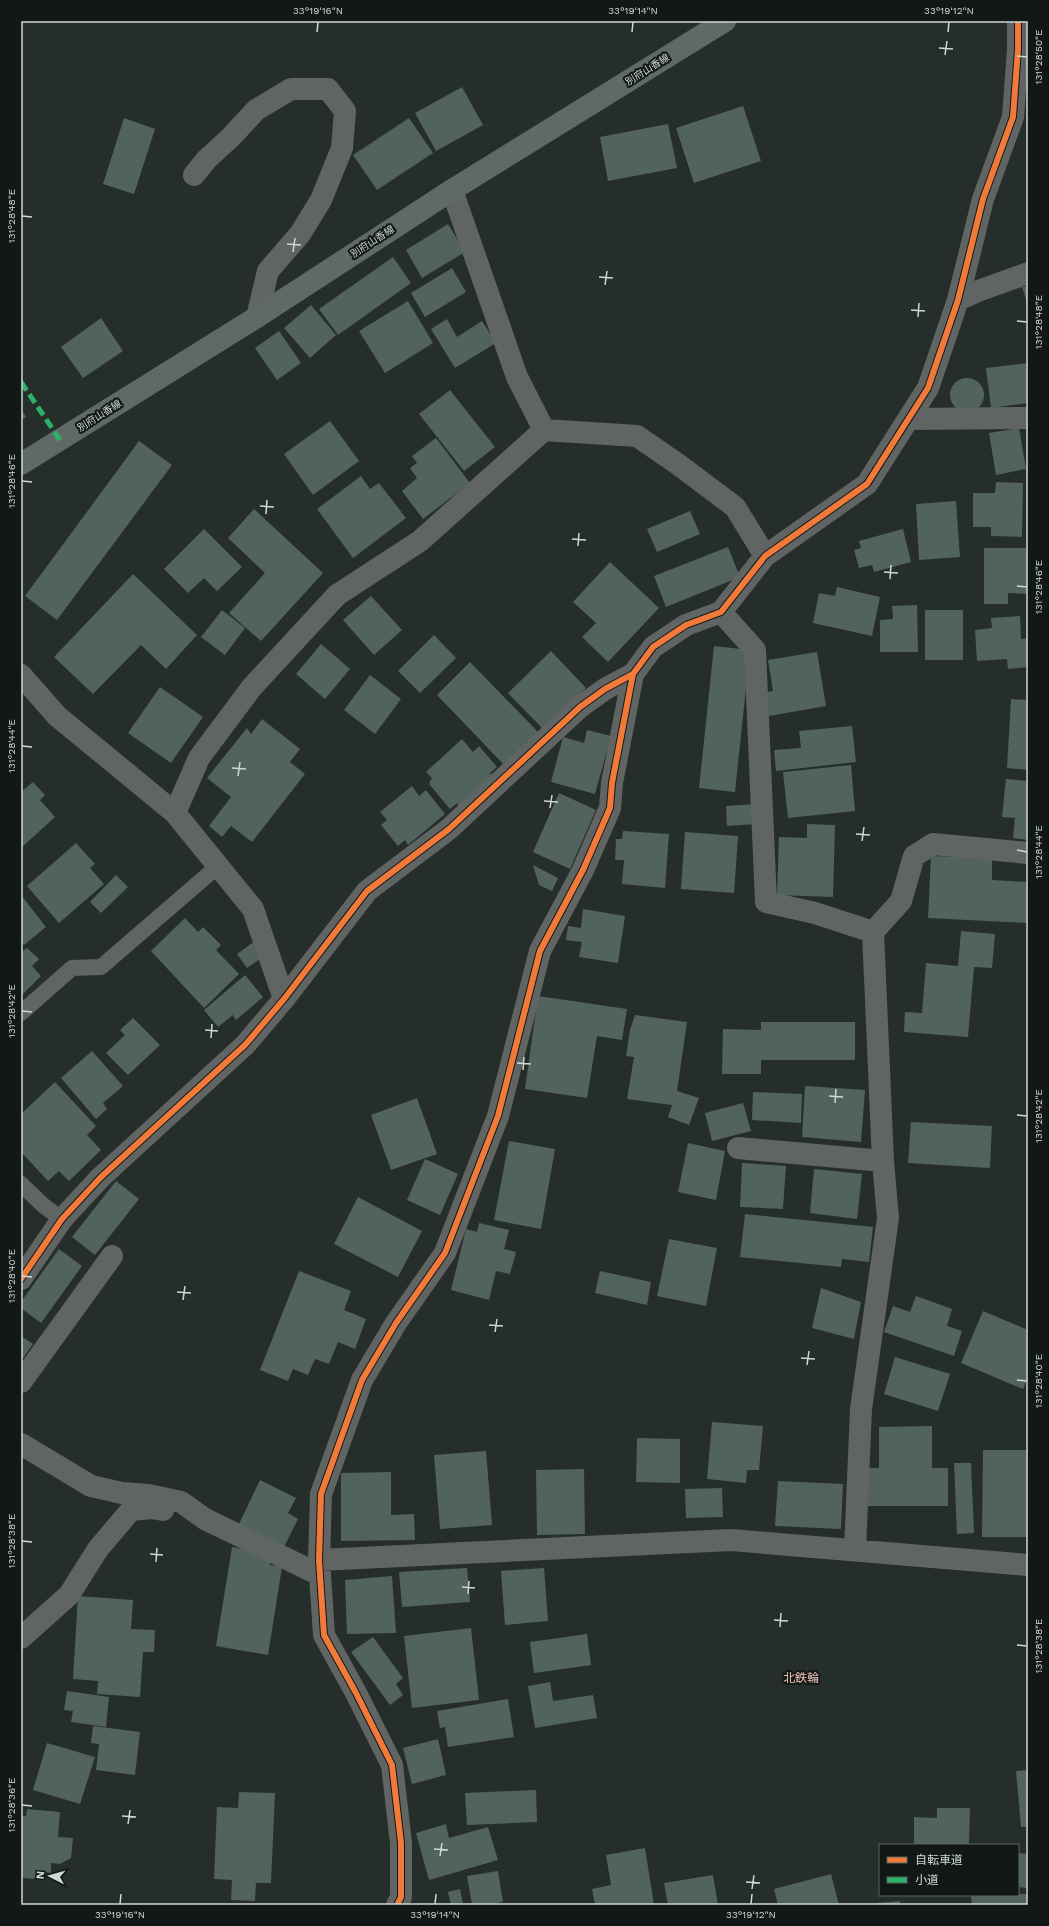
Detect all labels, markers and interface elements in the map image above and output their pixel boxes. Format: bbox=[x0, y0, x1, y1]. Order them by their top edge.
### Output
text: 33°19'16"N bbox=[293, 5, 343, 16]
text: 33°19'14"N bbox=[608, 5, 658, 16]
text: 33°19'12"N bbox=[924, 5, 974, 16]
text: 131°28'50"E bbox=[1033, 29, 1044, 85]
street label: 別府山香線 bbox=[623, 52, 671, 87]
text: 131°28'48"E bbox=[6, 189, 17, 243]
street label: 別府山香線 bbox=[348, 223, 396, 260]
text: 131°28'48"E bbox=[1033, 295, 1044, 349]
street label: 別府山香線 bbox=[75, 398, 123, 433]
text: 131°28'46"E bbox=[6, 454, 17, 508]
text: 131°28'46"E bbox=[1033, 560, 1044, 614]
text: 131°28'44"E bbox=[6, 719, 17, 773]
text: 131°28'44"E bbox=[1033, 825, 1044, 879]
text: 131°28'42"E bbox=[6, 984, 17, 1038]
text: 131°28'42"E bbox=[1033, 1089, 1044, 1143]
text: 131°28'40"E bbox=[6, 1249, 17, 1303]
text: 131°28'40"E bbox=[1033, 1354, 1044, 1408]
text: 131°28'38"E bbox=[6, 1514, 17, 1568]
text: 131°28'38"E bbox=[1033, 1619, 1044, 1673]
district label: 北鉄輪 bbox=[783, 1671, 819, 1685]
text: 131°28'36"E bbox=[6, 1778, 17, 1832]
legend bbox=[879, 1844, 1019, 1896]
text: 自転車道 bbox=[915, 1853, 963, 1867]
north arrow bbox=[30, 1856, 70, 1896]
text: N bbox=[34, 1870, 47, 1880]
text: 小道 bbox=[915, 1873, 939, 1887]
text: 33°19'16"N bbox=[95, 1909, 145, 1920]
text: 33°19'14"N bbox=[410, 1909, 460, 1920]
text: 33°19'12"N bbox=[726, 1909, 776, 1920]

